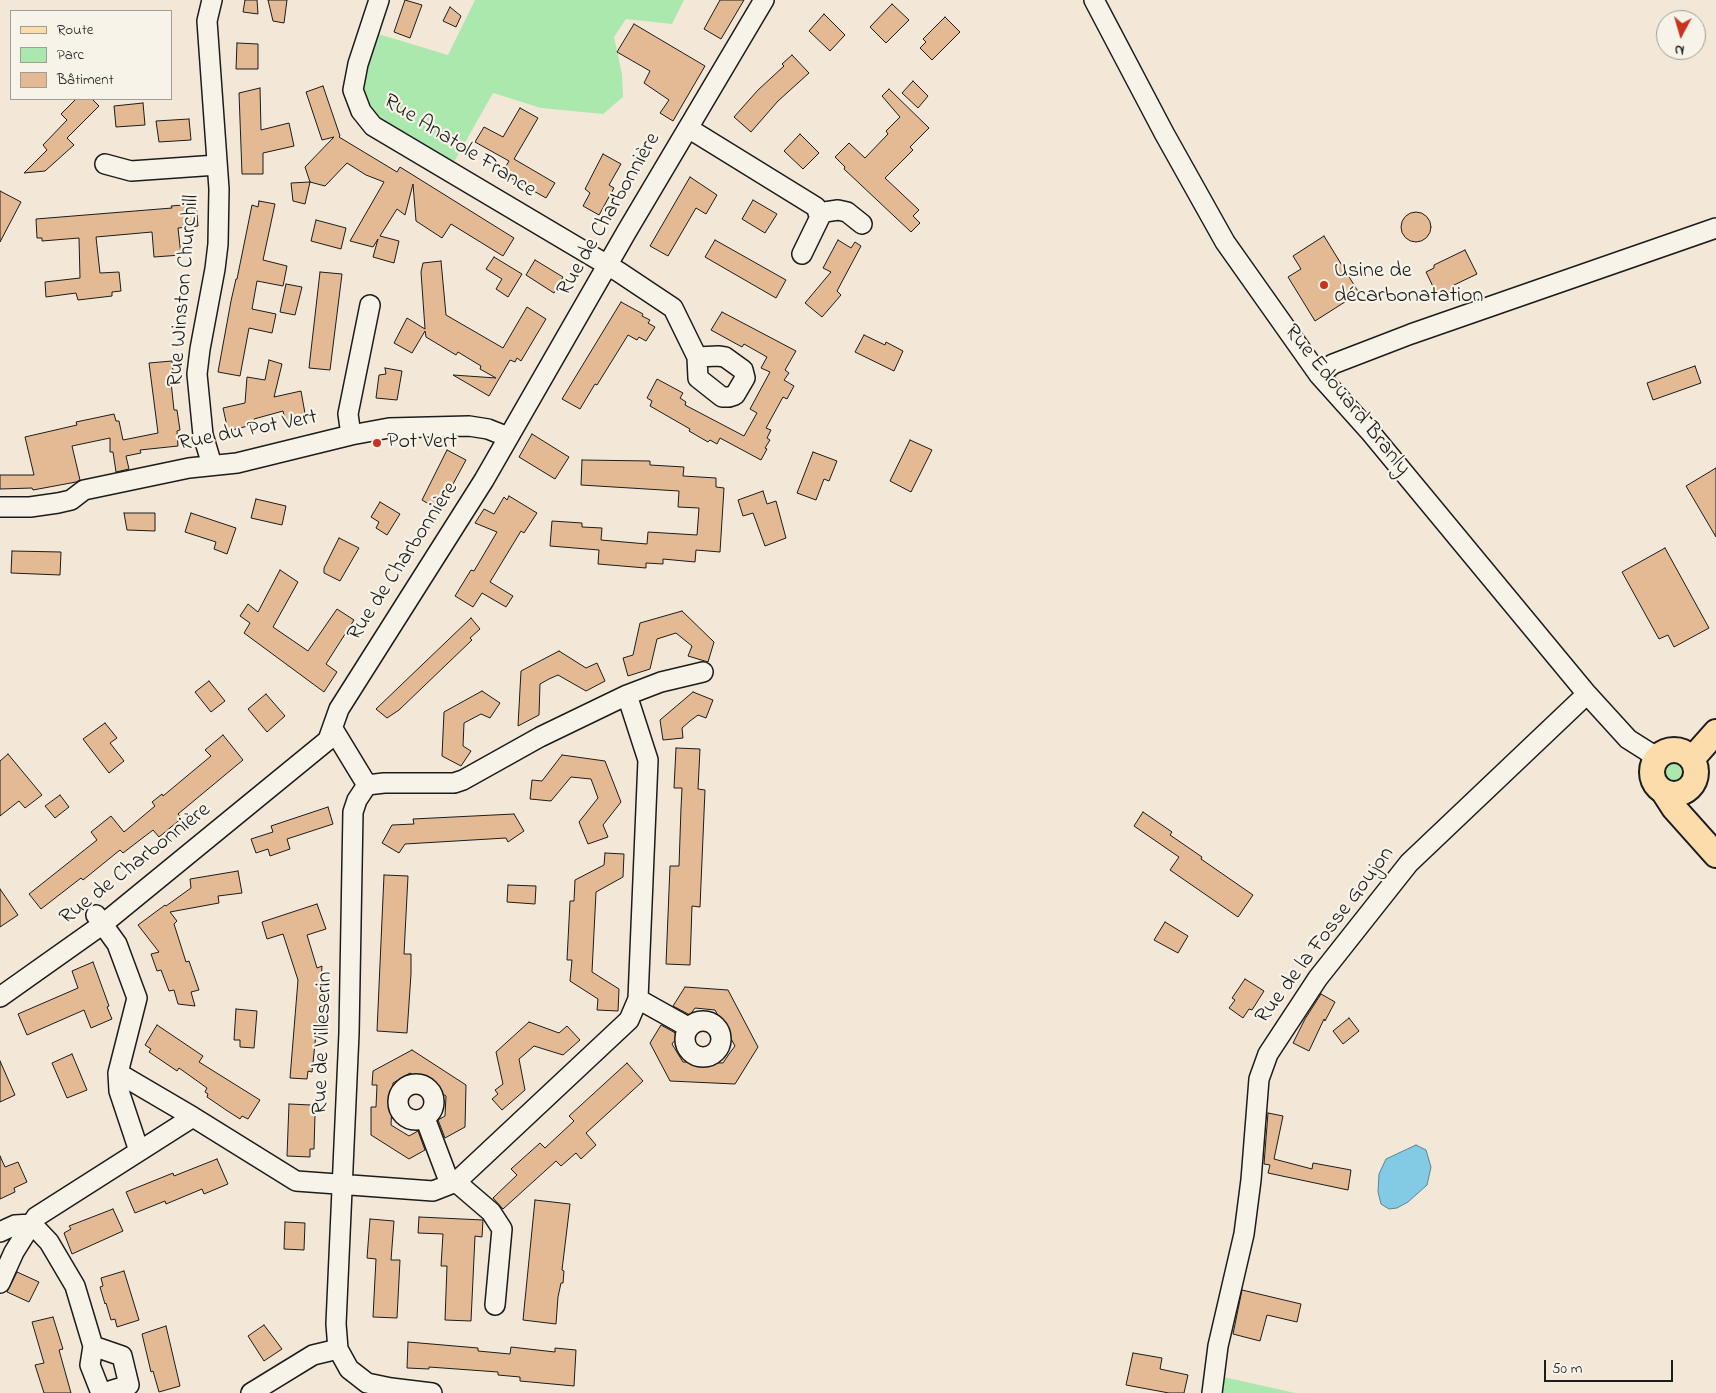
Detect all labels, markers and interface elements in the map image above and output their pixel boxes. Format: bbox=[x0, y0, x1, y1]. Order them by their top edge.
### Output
legend bbox=[10, 10, 172, 100]
north arrow bbox=[1656, 10, 1706, 60]
text: Route bbox=[57, 19, 93, 41]
text: N bbox=[1674, 38, 1685, 60]
text: Parc bbox=[57, 44, 84, 66]
text: Bâtiment bbox=[57, 69, 114, 91]
street label: Rue Anatole France bbox=[378, 89, 540, 205]
street label: Rue de Charbonnière bbox=[553, 129, 667, 301]
street label: Rue Winston Churchill bbox=[163, 194, 207, 388]
place label: Usine de décarbonatation bbox=[1334, 259, 1483, 310]
marker: Usine de décarbonatation bbox=[1318, 279, 1330, 291]
street label: Rue Edouard Branly bbox=[1277, 320, 1415, 482]
street label: Rue du Pot Vert bbox=[176, 406, 320, 458]
place label: Pot Vert bbox=[387, 430, 457, 456]
marker: Pot Vert bbox=[371, 437, 383, 449]
street label: Rue de Charbonnière bbox=[343, 478, 465, 646]
street label: Rue de Charbonnière bbox=[55, 798, 217, 932]
street label: Rue de la Fosse Goujon bbox=[1251, 842, 1401, 1030]
street label: Rue de Villeserin bbox=[308, 971, 340, 1115]
scale bar bbox=[1546, 1350, 1675, 1382]
text: 50 m bbox=[1552, 1358, 1582, 1380]

